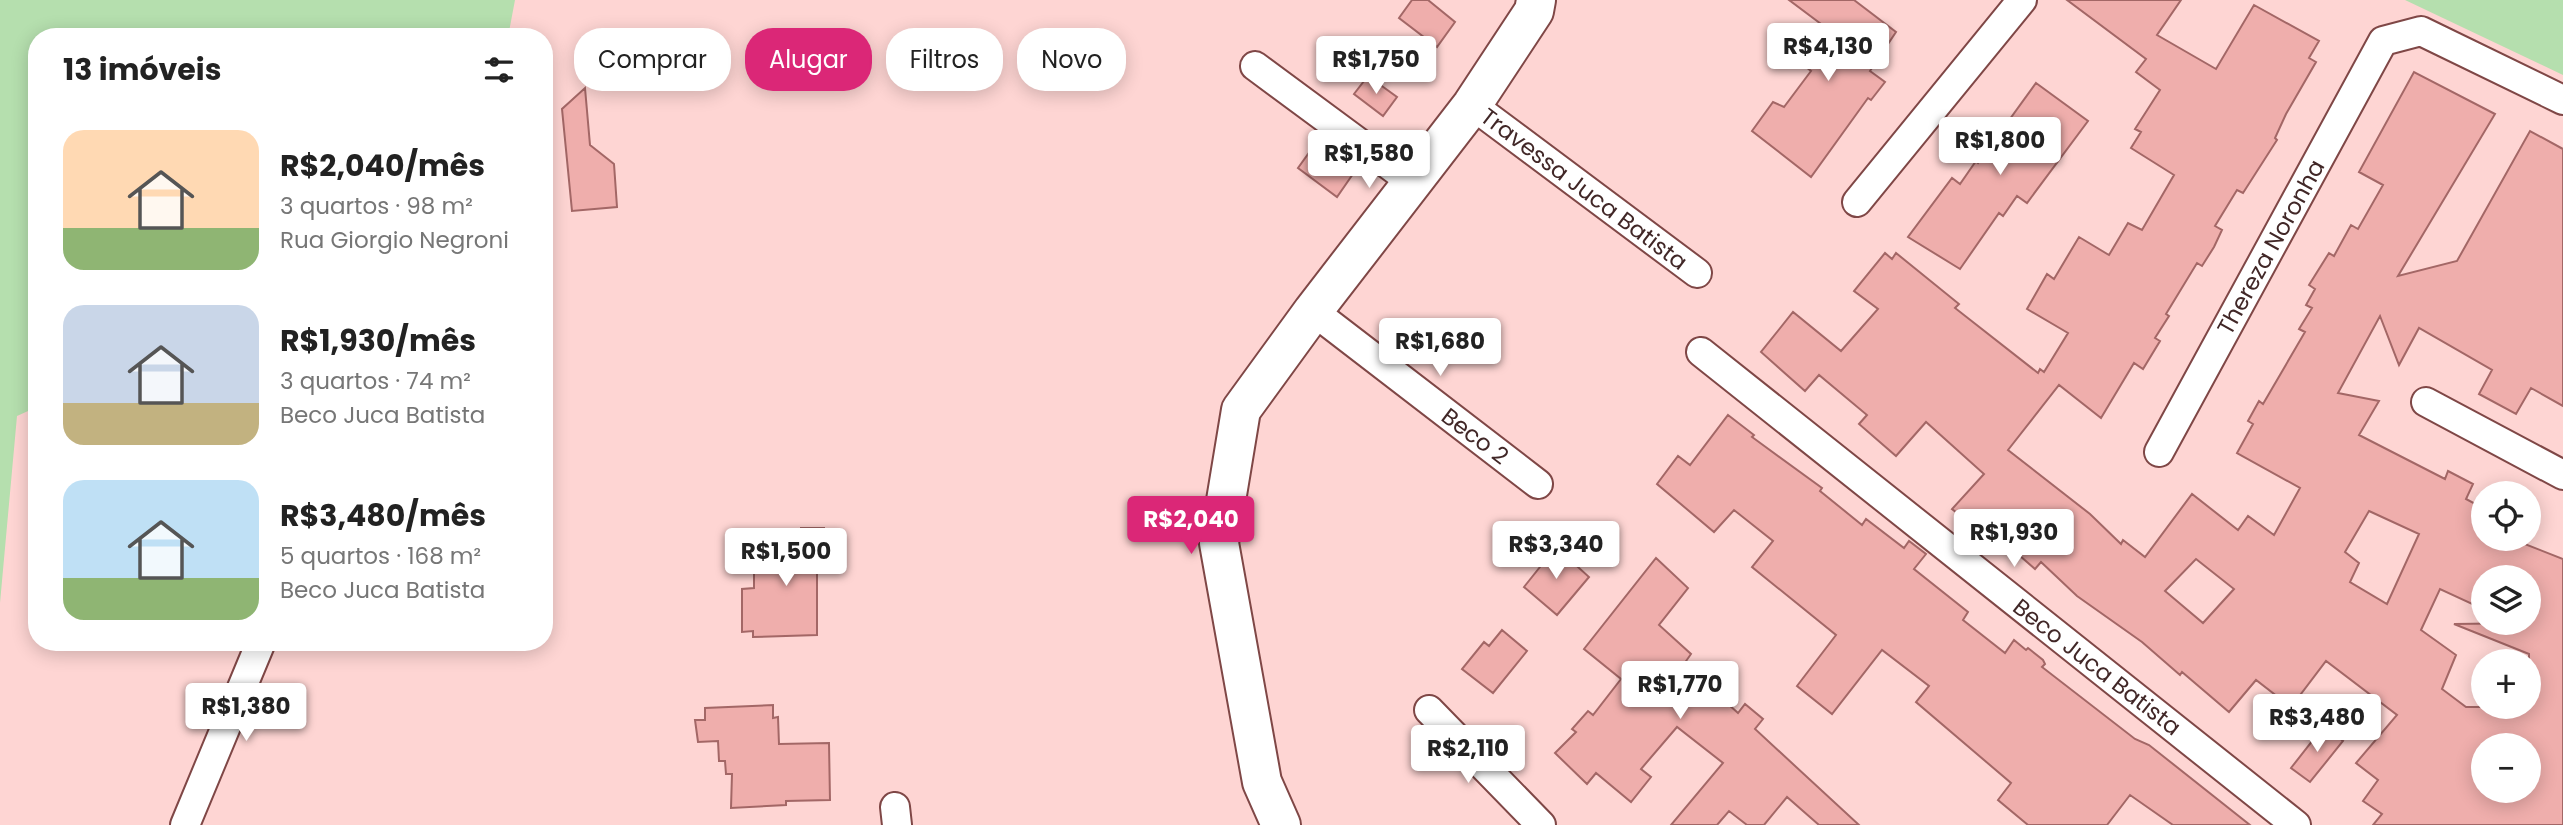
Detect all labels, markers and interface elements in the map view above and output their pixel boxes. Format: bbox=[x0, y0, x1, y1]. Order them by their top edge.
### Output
pin: R$4,130 bbox=[1763, 24, 1893, 83]
chip: Comprar bbox=[574, 28, 731, 91]
chip: Alugar bbox=[745, 28, 872, 91]
chip: Filtros bbox=[886, 28, 1003, 91]
chip: Novo bbox=[1017, 28, 1126, 91]
text: R$4,130 bbox=[1783, 30, 1873, 62]
pin: R$1,750 bbox=[1311, 36, 1441, 96]
text: R$1,750 bbox=[1332, 43, 1420, 75]
text: 13 imóveis bbox=[63, 48, 221, 91]
icon: filters bbox=[480, 51, 518, 89]
street label: Travessa Juca Batista bbox=[1474, 101, 1694, 277]
pin: R$1,800 bbox=[1935, 118, 2065, 177]
text: R$1,800 bbox=[1955, 124, 2045, 156]
pin: R$1,580 bbox=[1304, 130, 1434, 190]
text: R$1,580 bbox=[1324, 137, 1414, 169]
text: R$2,040/mês bbox=[280, 144, 485, 187]
street label: Thereza Noronha bbox=[2210, 154, 2332, 340]
icon: home bbox=[119, 158, 203, 242]
text: 3 quartos · 98 m² bbox=[280, 190, 473, 222]
text: Rua Giorgio Negroni bbox=[280, 224, 509, 256]
pin: R$1,680 bbox=[1375, 318, 1505, 378]
text: R$1,930/mês bbox=[280, 319, 476, 362]
text: R$1,680 bbox=[1395, 325, 1485, 357]
icon: home bbox=[119, 333, 203, 417]
text: 3 quartos · 74 m² bbox=[280, 365, 471, 397]
text: Beco Juca Batista bbox=[280, 399, 485, 431]
street label: Beco 2 bbox=[1435, 400, 1515, 472]
map controls bbox=[2471, 481, 2541, 803]
button: locate bbox=[2471, 481, 2541, 551]
text: R$3,480/mês bbox=[280, 494, 486, 537]
pin: R$2,040 bbox=[1126, 496, 1256, 556]
text: R$2,040 bbox=[1143, 503, 1239, 535]
icon: home bbox=[119, 508, 203, 592]
pin: R$1,930 bbox=[1949, 510, 2079, 569]
text: R$1,930 bbox=[1970, 516, 2058, 548]
pin: R$3,340 bbox=[1491, 522, 1621, 581]
pin: R$1,500 bbox=[721, 528, 851, 588]
text: R$3,340 bbox=[1508, 528, 1604, 560]
text: R$1,500 bbox=[741, 535, 831, 567]
text: 5 quartos · 168 m² bbox=[280, 540, 481, 572]
button: layers bbox=[2471, 565, 2541, 635]
text: Beco Juca Batista bbox=[280, 574, 485, 606]
street label: Beco Juca Batista bbox=[2006, 591, 2188, 743]
button: + bbox=[2471, 649, 2541, 719]
pin: R$1,770 bbox=[1615, 662, 1745, 721]
text: R$1,770 bbox=[1638, 668, 1723, 700]
pin: R$1,380 bbox=[181, 684, 311, 743]
text: R$1,380 bbox=[201, 690, 291, 722]
pin: R$3,480 bbox=[2252, 694, 2382, 754]
text: R$3,480 bbox=[2269, 701, 2365, 733]
pin: R$2,110 bbox=[1403, 726, 1533, 785]
text: R$2,110 bbox=[1427, 732, 1509, 764]
button: − bbox=[2471, 733, 2541, 803]

